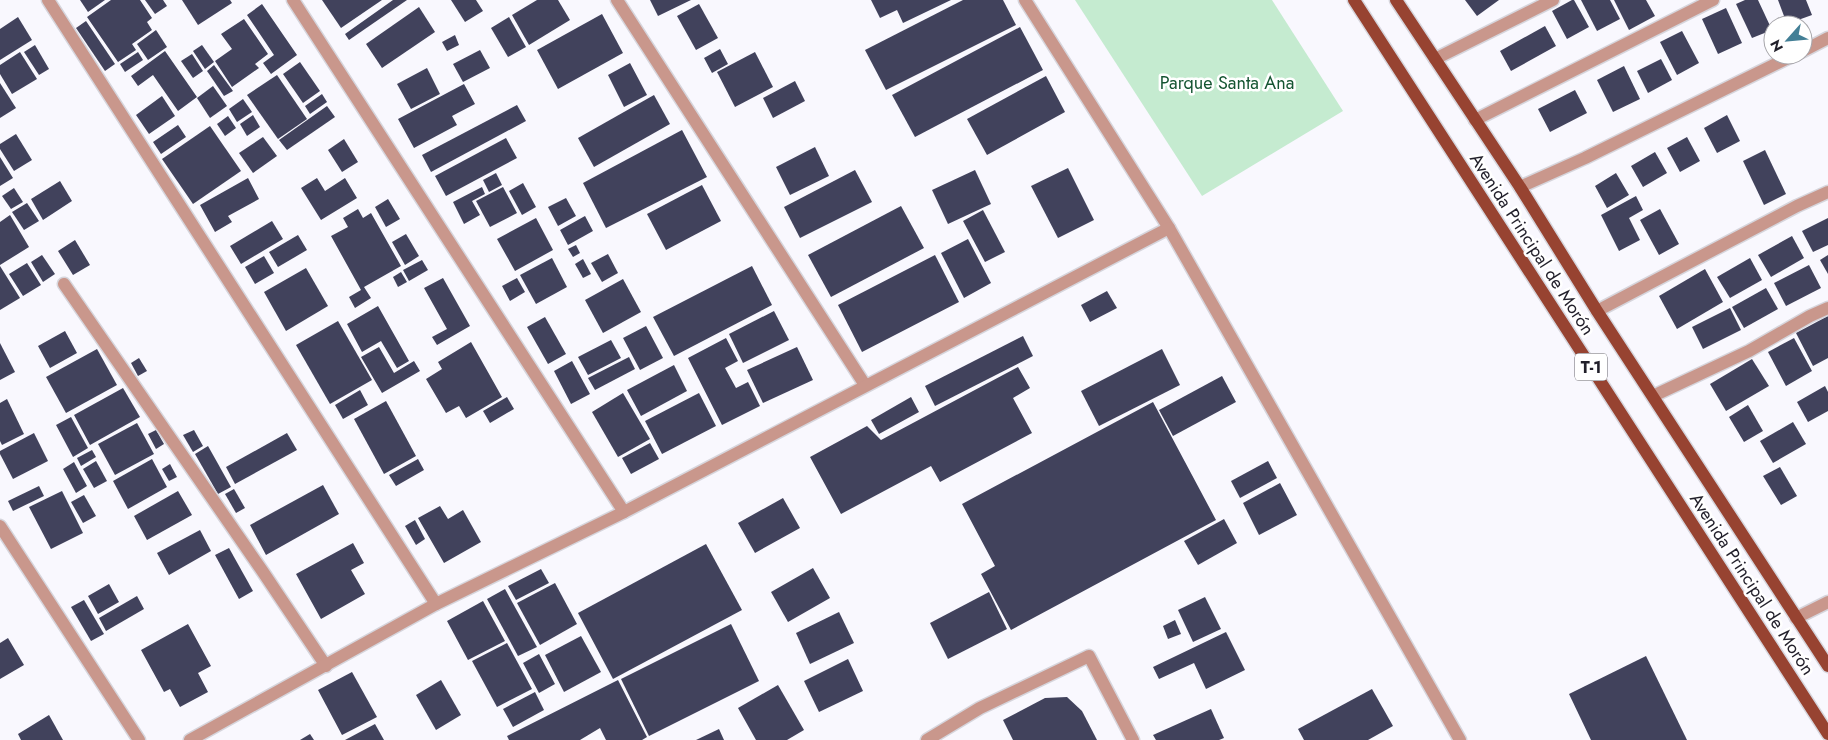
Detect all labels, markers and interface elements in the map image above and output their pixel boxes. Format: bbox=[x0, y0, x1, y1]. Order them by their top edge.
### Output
north arrow bbox=[1763, 15, 1813, 65]
text: N bbox=[1765, 36, 1788, 55]
park label: Parque Santa Ana bbox=[1160, 70, 1294, 96]
street label: Avenida Principal de Morón bbox=[1463, 148, 1601, 340]
road number: T-1 bbox=[1575, 354, 1607, 381]
street label: Avenida Principal de Morón bbox=[1683, 488, 1821, 680]

